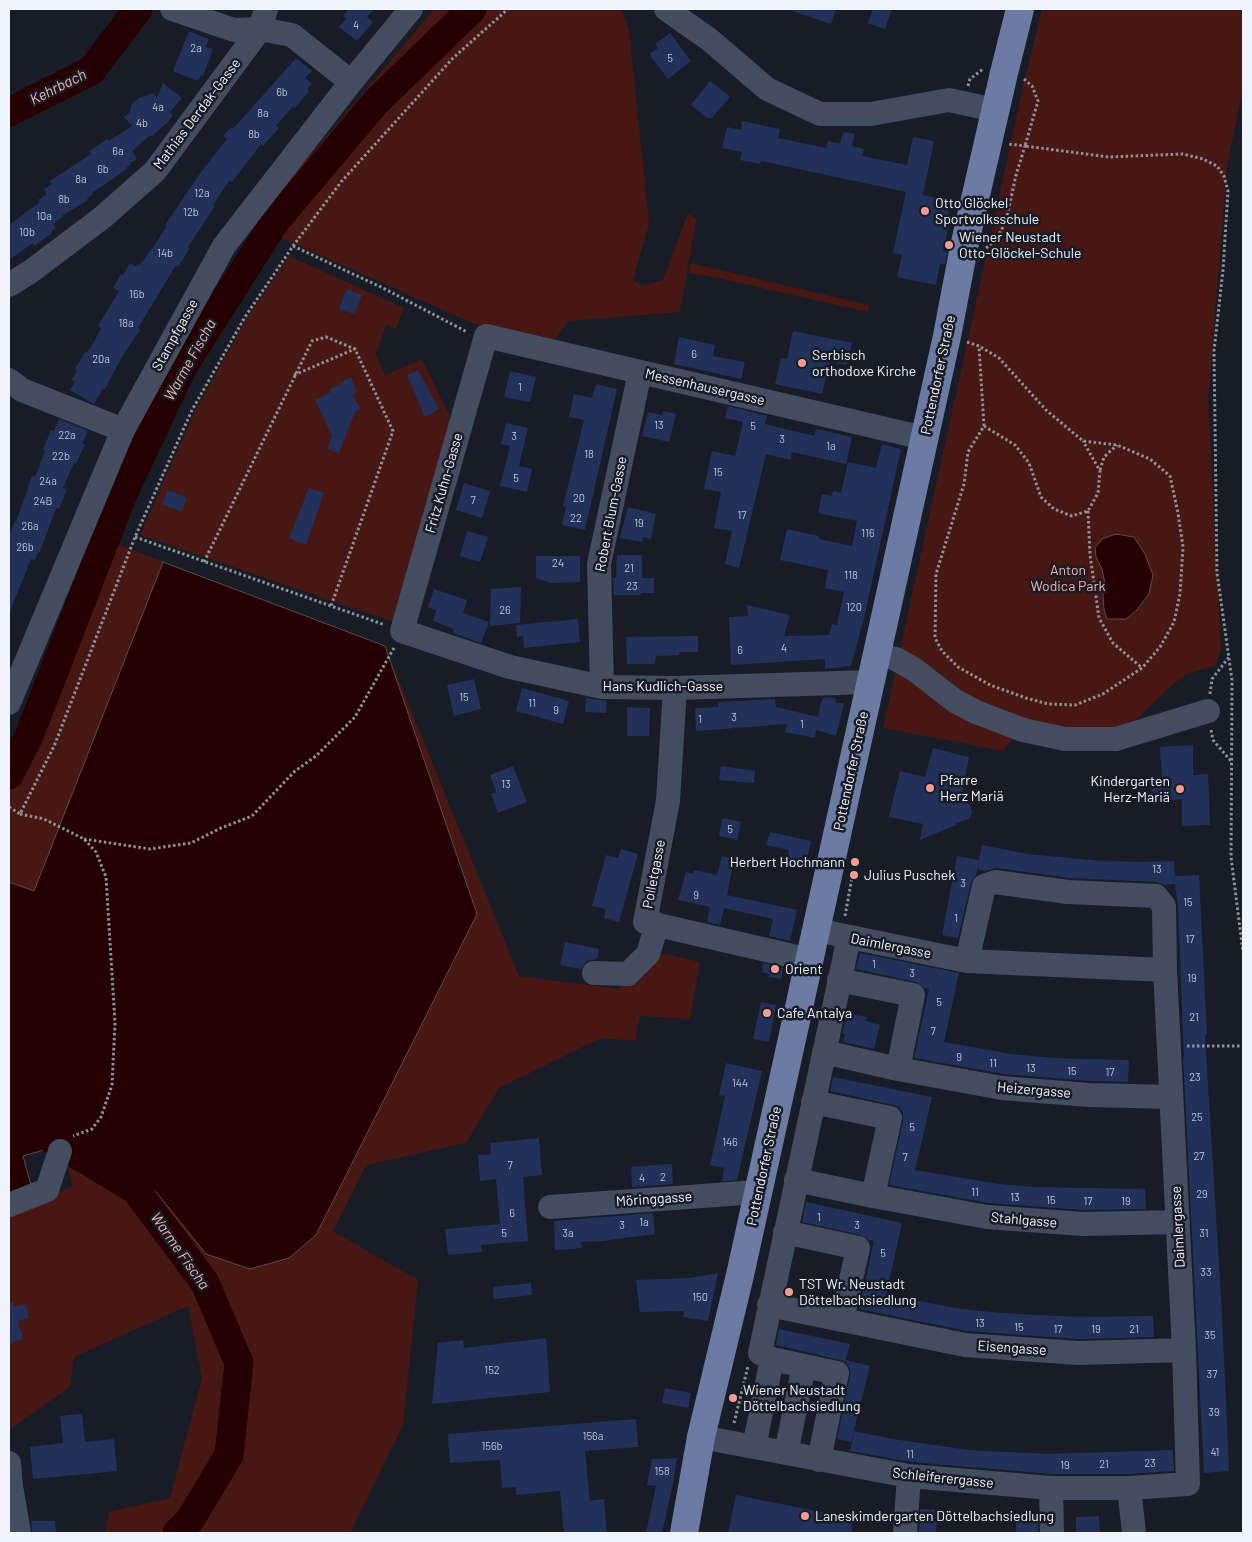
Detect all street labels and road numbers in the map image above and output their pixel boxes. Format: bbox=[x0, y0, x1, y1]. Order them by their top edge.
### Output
street label: Mathias Derdak-Gasse bbox=[150, 55, 244, 173]
street label: Stampfgasse bbox=[148, 296, 202, 374]
street label: Pottendorfer Straße bbox=[917, 314, 959, 436]
street label: Messenhausergasse bbox=[644, 365, 766, 409]
street label: Fritz Kuhn-Gasse bbox=[422, 431, 466, 535]
street label: Robert Blum-Gasse bbox=[592, 455, 630, 573]
street label: Hans Kudlich-Gasse bbox=[603, 678, 723, 694]
street label: Pottendorfer Straße bbox=[830, 710, 872, 832]
street label: Polletgasse bbox=[639, 838, 669, 910]
street label: Daimlergasse bbox=[849, 930, 933, 962]
street label: Heizergasse bbox=[996, 1078, 1072, 1102]
street label: Pottendorfer Straße bbox=[743, 1105, 785, 1227]
street label: Daimlergasse bbox=[1167, 1186, 1189, 1268]
street label: Möringgasse bbox=[615, 1188, 693, 1210]
street label: Stahlgasse bbox=[990, 1209, 1058, 1231]
street label: Eisengasse bbox=[977, 1337, 1047, 1359]
street label: Schleiferergasse bbox=[891, 1464, 995, 1492]

